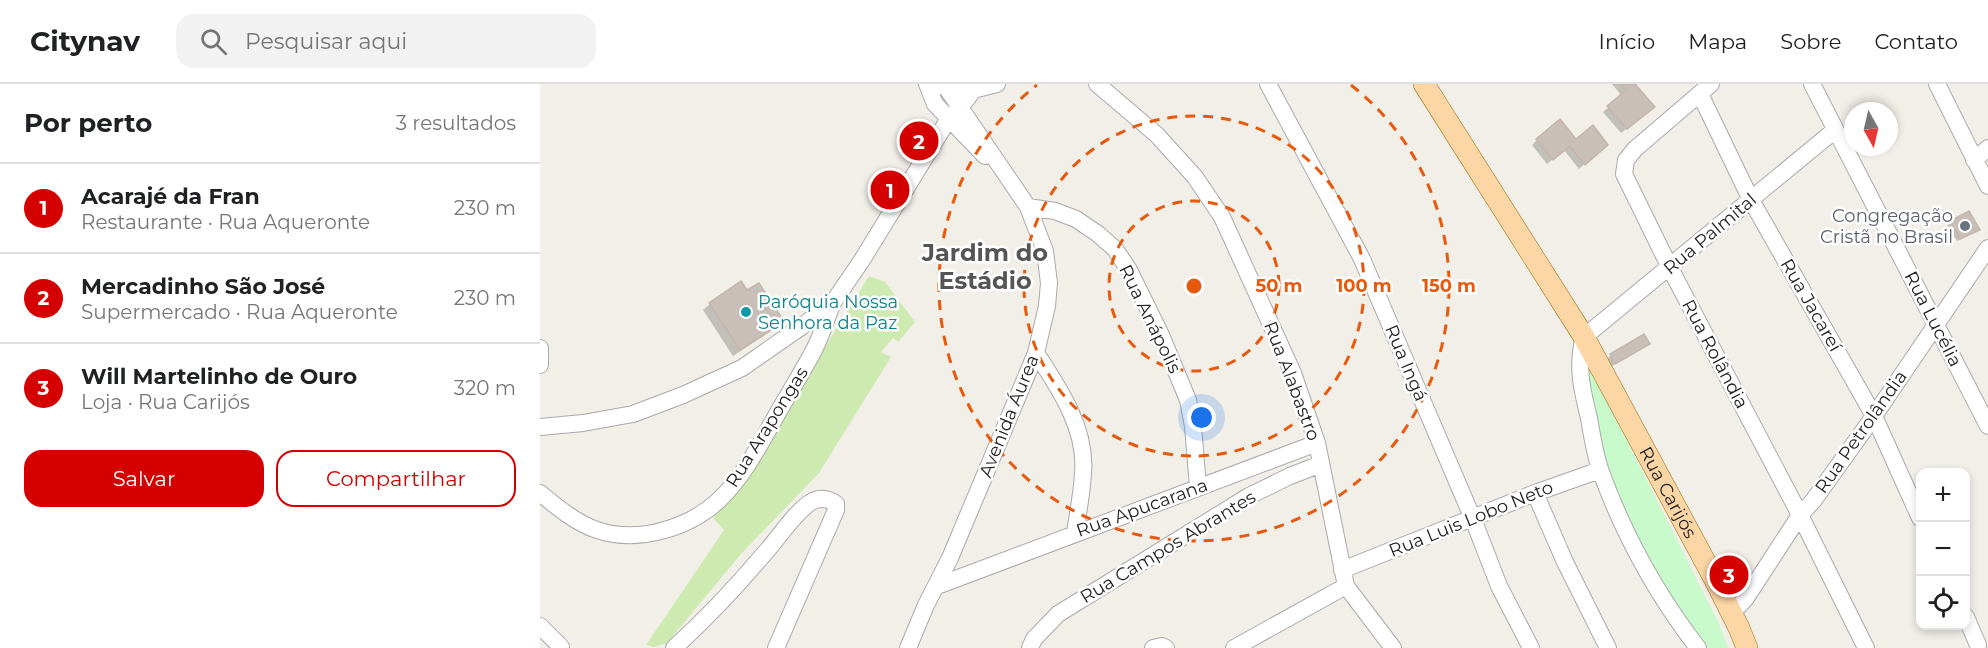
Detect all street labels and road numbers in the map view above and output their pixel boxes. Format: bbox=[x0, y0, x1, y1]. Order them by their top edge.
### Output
street label: Rua Palmital bbox=[1659, 189, 1761, 279]
street label: Rua Jacareí bbox=[1776, 255, 1847, 356]
street label: Rua Anápolis bbox=[1114, 261, 1186, 377]
street label: Rua Lucélia bbox=[1900, 268, 1966, 370]
street label: Rua Rolândia bbox=[1677, 296, 1753, 412]
street label: Rua Alabastro bbox=[1259, 318, 1325, 444]
street label: Rua Ingá bbox=[1380, 321, 1432, 405]
street label: Avenida Áurea bbox=[974, 351, 1044, 481]
street label: Rua Arapongas bbox=[721, 363, 813, 491]
street label: Rua Petrolândia bbox=[1810, 366, 1912, 498]
street label: Rua Carijós bbox=[1634, 443, 1701, 542]
street label: Rua Apucarana bbox=[1073, 474, 1211, 542]
street label: Rua Luis Lobo Neto bbox=[1386, 476, 1556, 562]
street label: Rua Campos Abrantes bbox=[1076, 486, 1260, 608]

